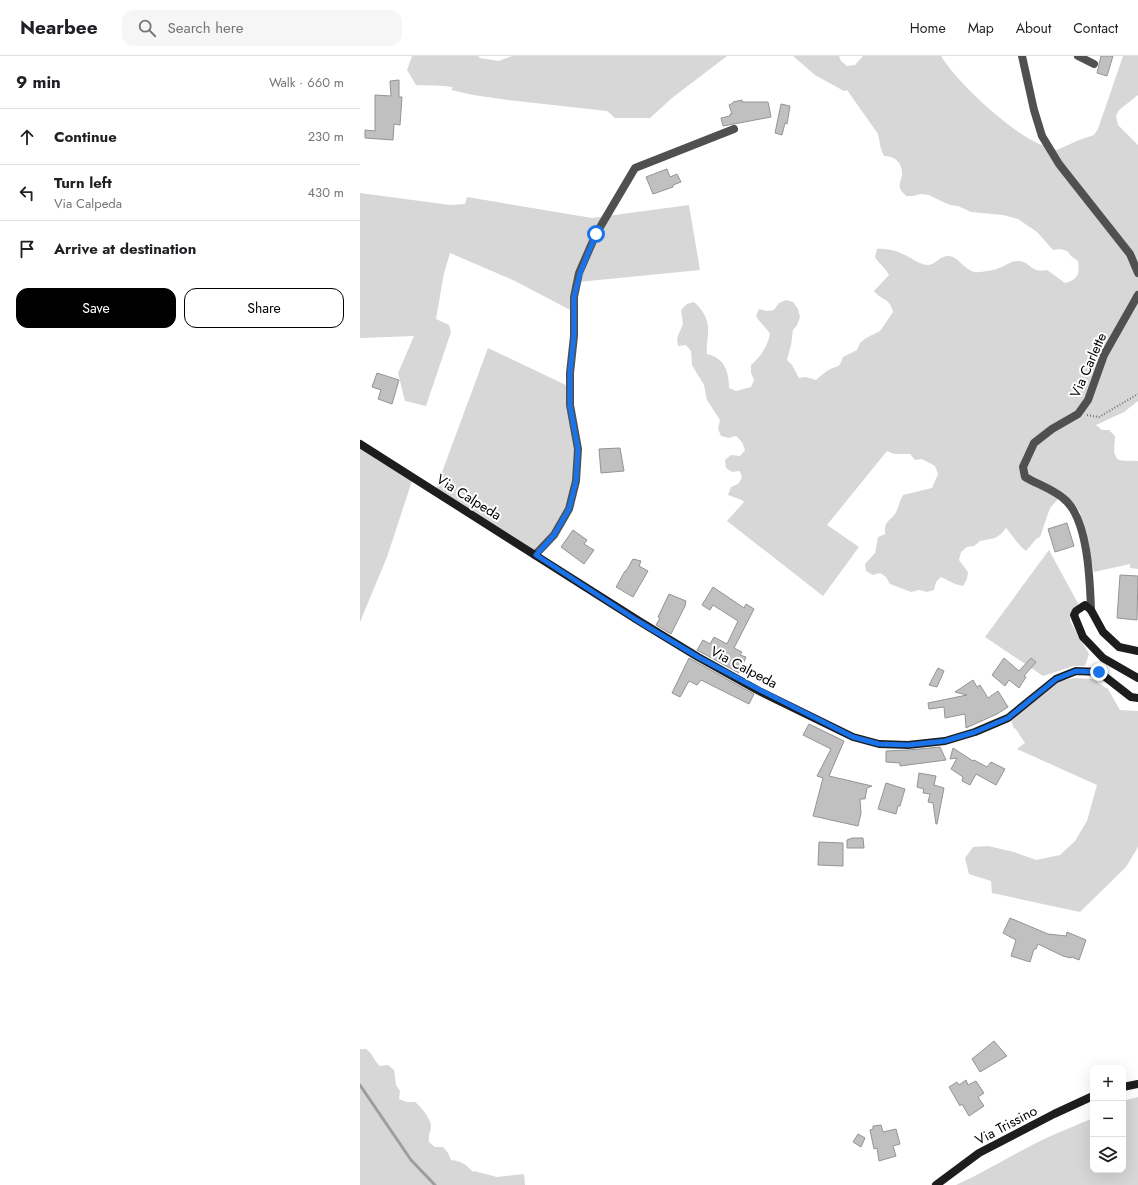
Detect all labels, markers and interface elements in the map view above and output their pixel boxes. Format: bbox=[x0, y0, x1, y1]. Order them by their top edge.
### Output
search box bbox=[122, 10, 402, 46]
text: Nearbee bbox=[20, 14, 98, 41]
icon: search bbox=[136, 17, 158, 39]
text: Search here bbox=[168, 17, 243, 39]
text: Home bbox=[910, 18, 946, 38]
text: Map bbox=[968, 18, 994, 38]
text: About bbox=[1016, 18, 1051, 38]
text: Contact bbox=[1073, 18, 1118, 38]
text: 9 min bbox=[16, 70, 61, 94]
text: Walk · 660 m bbox=[269, 73, 344, 92]
icon: ahead bbox=[16, 126, 38, 148]
text: Continue bbox=[54, 126, 117, 148]
text: 230 m bbox=[308, 127, 344, 146]
text: Turn left bbox=[54, 172, 112, 194]
icon: left bbox=[16, 182, 38, 204]
text: 430 m bbox=[307, 183, 344, 202]
text: Via Calpeda bbox=[54, 194, 122, 213]
route start bbox=[587, 225, 605, 243]
icon: arrive bbox=[16, 238, 38, 260]
text: Arrive at destination bbox=[54, 238, 196, 260]
button: Save bbox=[16, 288, 176, 328]
button: Share bbox=[184, 288, 344, 328]
street label: Via Carlette bbox=[1065, 329, 1111, 401]
street label: Via Calpeda bbox=[433, 469, 505, 525]
street label: Via Calpeda bbox=[707, 641, 781, 693]
route end bbox=[1090, 663, 1108, 681]
map controls bbox=[1090, 1065, 1126, 1173]
button: + bbox=[1090, 1065, 1126, 1101]
street label: Via Trissino bbox=[971, 1100, 1041, 1150]
button: − bbox=[1090, 1101, 1126, 1137]
button: layers bbox=[1090, 1137, 1126, 1173]

